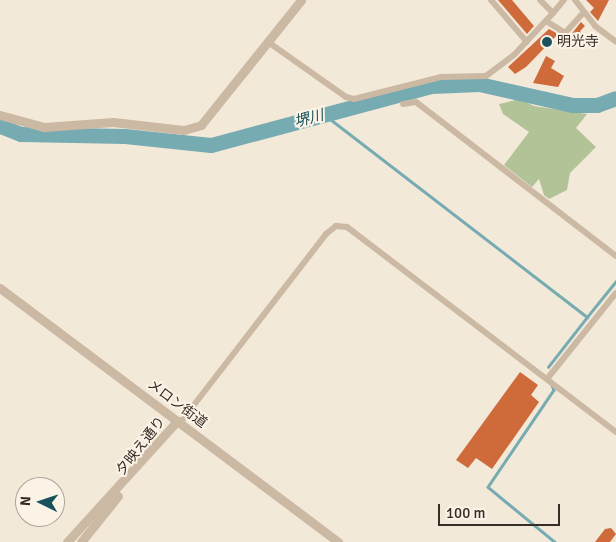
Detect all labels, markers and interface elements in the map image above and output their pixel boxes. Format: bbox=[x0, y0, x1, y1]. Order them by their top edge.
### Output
place label: 明光寺 bbox=[557, 34, 599, 50]
marker: 明光寺 bbox=[541, 36, 553, 48]
water label: 堺川 bbox=[292, 106, 326, 132]
street label: メロン街道 bbox=[144, 376, 210, 432]
street label: 夕映え通り bbox=[113, 413, 169, 479]
north arrow bbox=[15, 477, 65, 527]
scale bar bbox=[441, 494, 564, 526]
text: N bbox=[17, 496, 34, 506]
text: 100 m bbox=[446, 504, 486, 522]

